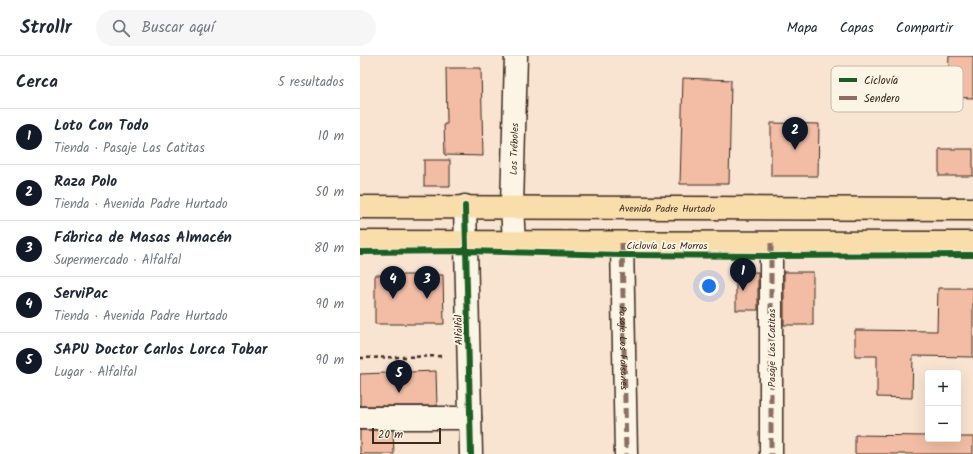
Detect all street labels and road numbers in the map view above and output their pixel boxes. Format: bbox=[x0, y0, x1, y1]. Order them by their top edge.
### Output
street label: Los Tréboles bbox=[506, 122, 523, 175]
street label: Avenida Padre Hurtado bbox=[619, 201, 716, 217]
street label: Ciclovía Los Morros bbox=[626, 238, 708, 254]
street label: Pasaje Los Faisanes bbox=[614, 306, 632, 391]
street label: Pasaje Las Catitas bbox=[764, 308, 780, 387]
street label: Alfalfal bbox=[451, 314, 467, 345]

